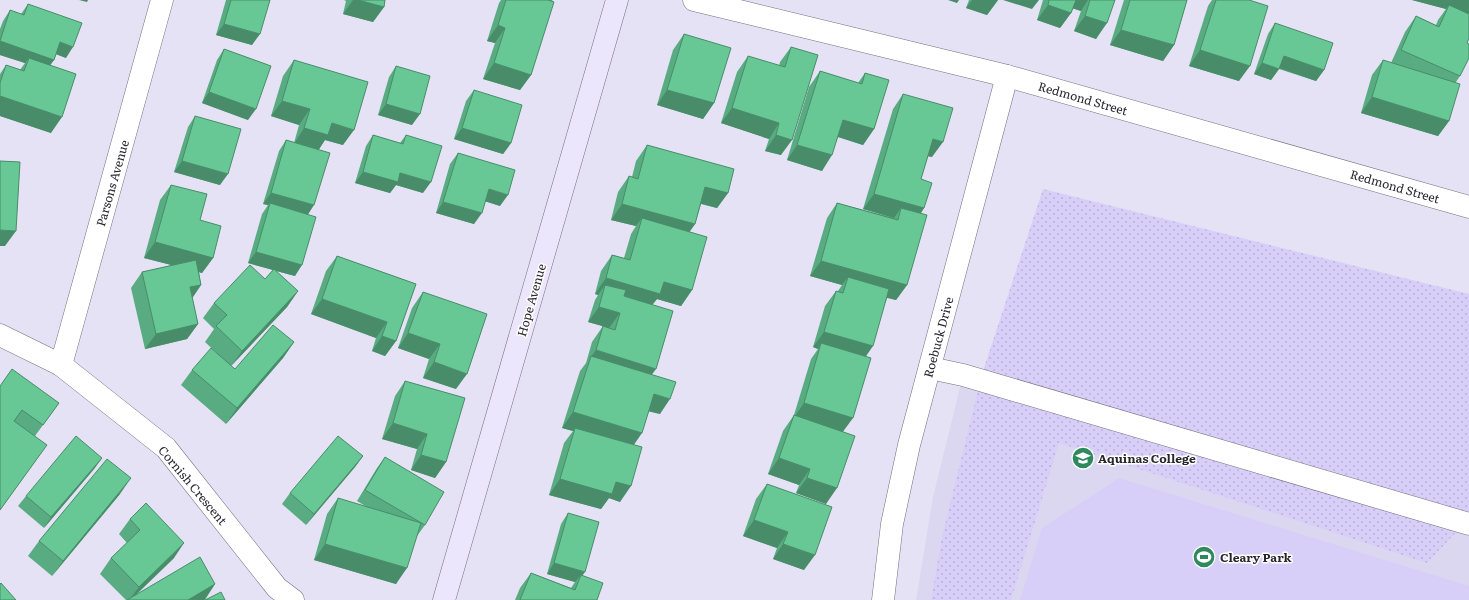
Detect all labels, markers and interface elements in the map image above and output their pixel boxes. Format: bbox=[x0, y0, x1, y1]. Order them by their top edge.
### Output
street label: Redmond Street bbox=[1036, 77, 1130, 119]
street label: Parsons Avenue bbox=[91, 138, 133, 228]
street label: Redmond Street bbox=[1348, 165, 1442, 207]
street label: Hope Avenue bbox=[512, 261, 550, 339]
street label: Roebuck Drive bbox=[919, 294, 957, 380]
street label: Cornish Crescent bbox=[154, 441, 232, 529]
school or university icon: Aquinas College bbox=[1070, 445, 1096, 471]
place label: Aquinas College bbox=[1098, 449, 1196, 467]
sports icon: Cleary Park bbox=[1191, 544, 1217, 570]
place label: Cleary Park bbox=[1220, 548, 1292, 566]

